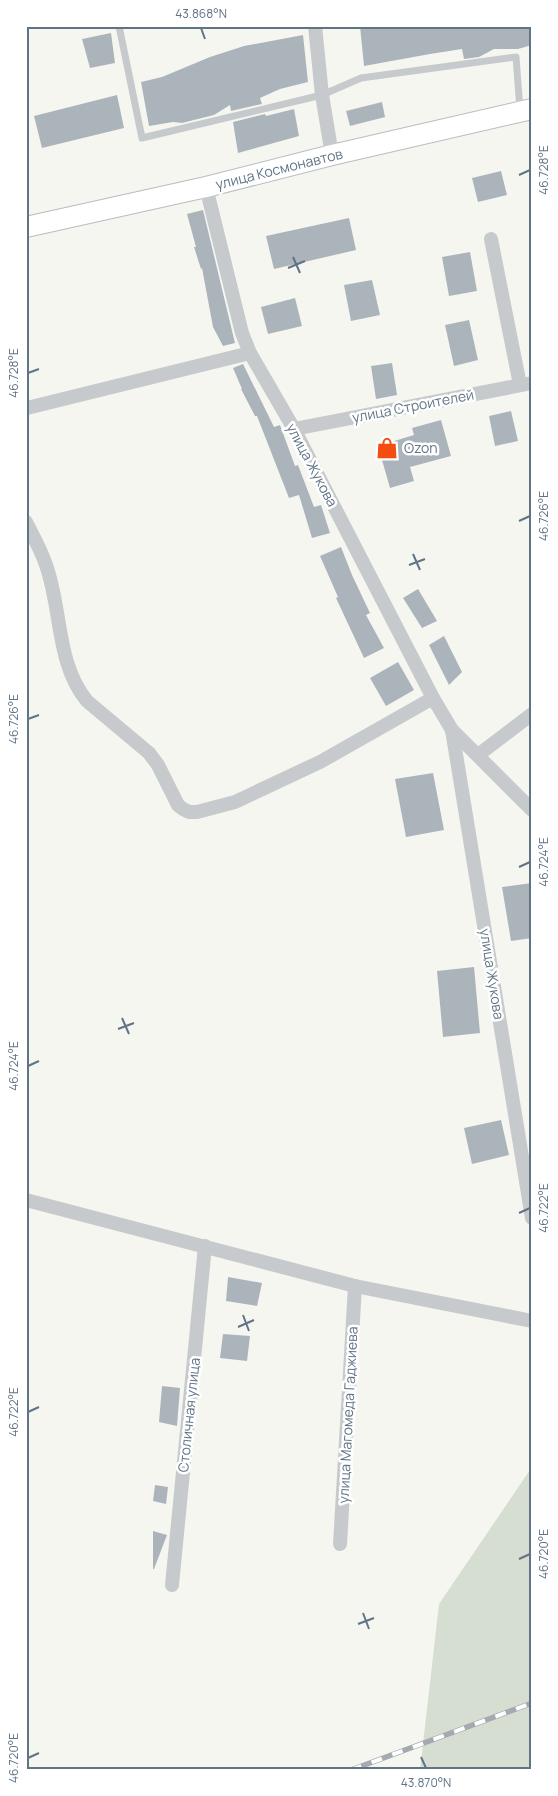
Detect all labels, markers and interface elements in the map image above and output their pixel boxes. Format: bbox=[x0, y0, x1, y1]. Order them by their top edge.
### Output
text: 43.868°N bbox=[175, 5, 227, 22]
street label: улица Космонавтов bbox=[213, 143, 345, 194]
text: 46.728°E bbox=[535, 145, 552, 195]
text: 46.728°E bbox=[5, 348, 22, 398]
street label: улица Строителей bbox=[350, 384, 475, 427]
street label: улица Жукова bbox=[282, 420, 342, 510]
shop icon: Ozon bbox=[374, 435, 400, 461]
place label: Ozon bbox=[404, 438, 438, 457]
text: 46.726°E bbox=[535, 491, 552, 541]
text: 46.726°E bbox=[5, 694, 22, 744]
text: 46.724°E bbox=[535, 837, 552, 887]
street label: улица Жукова bbox=[476, 927, 509, 1021]
text: 46.724°E bbox=[5, 1041, 22, 1091]
text: 46.722°E bbox=[535, 1183, 552, 1233]
street label: улица Магомеда Гаджиева bbox=[333, 1326, 362, 1504]
street label: Столичная улица bbox=[173, 1357, 204, 1473]
text: 46.722°E bbox=[5, 1387, 22, 1437]
text: 46.720°E bbox=[535, 1529, 552, 1579]
text: 46.720°E bbox=[5, 1733, 22, 1783]
text: 43.870°N bbox=[401, 1774, 451, 1791]

